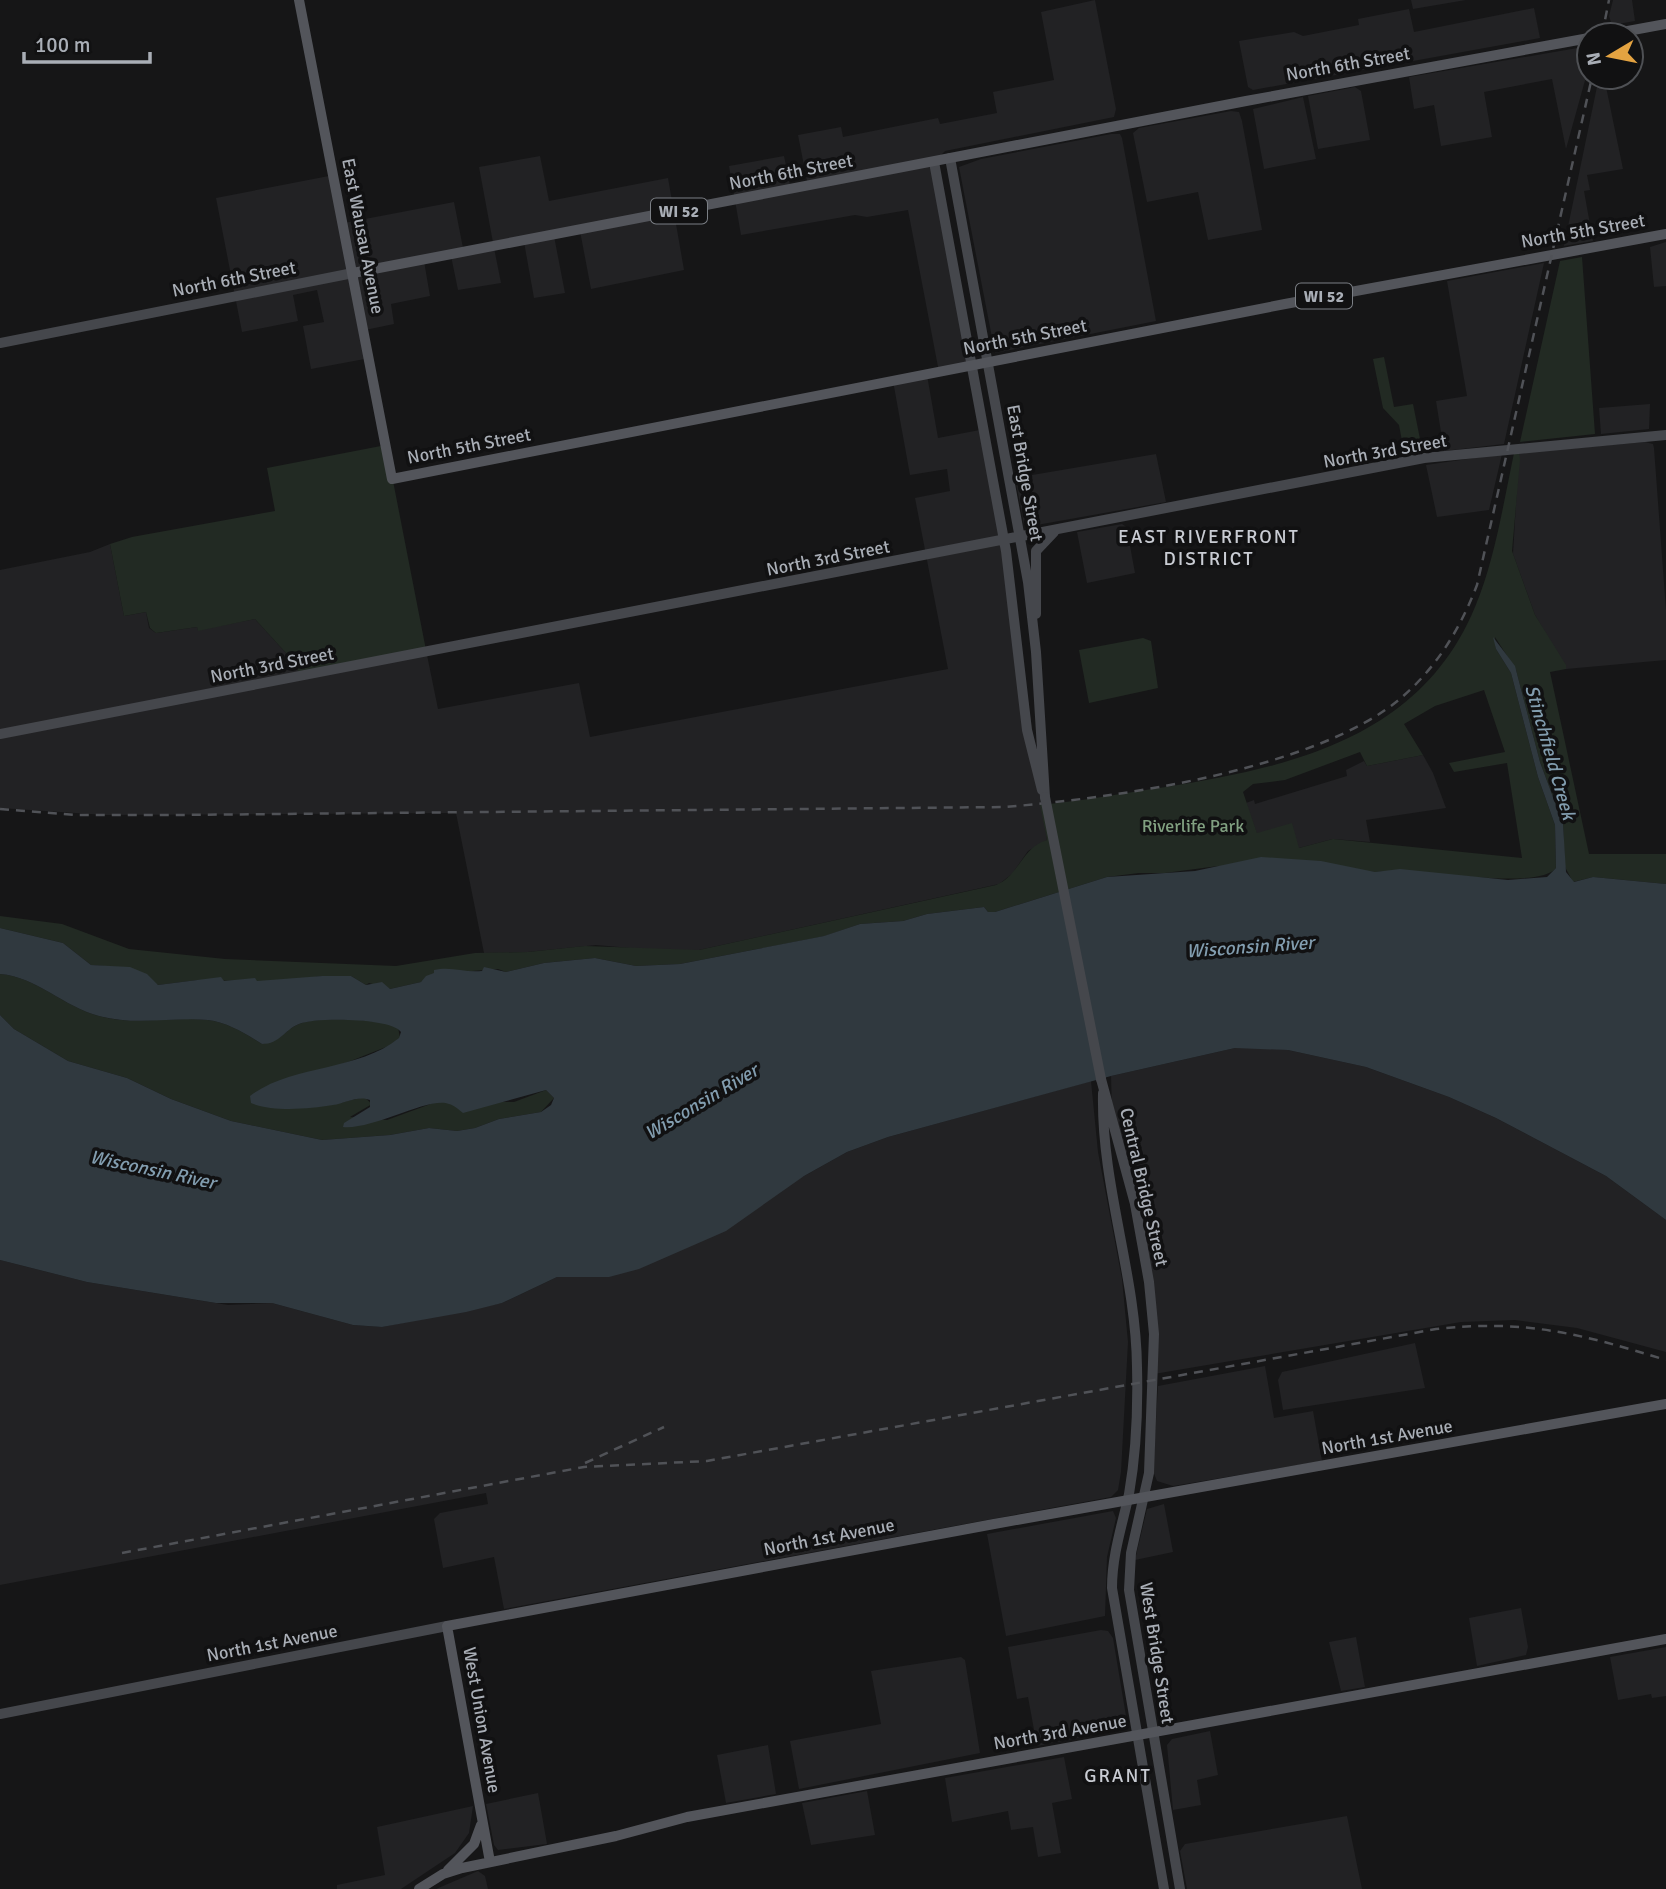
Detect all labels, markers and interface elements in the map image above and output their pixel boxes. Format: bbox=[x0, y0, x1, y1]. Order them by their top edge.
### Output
scale bar bbox=[24, 21, 150, 65]
north arrow bbox=[1575, 21, 1645, 91]
text: 100 m bbox=[35, 32, 90, 58]
street label: North 6th Street bbox=[1284, 42, 1412, 86]
text: N bbox=[1581, 50, 1607, 67]
street label: North 6th Street bbox=[727, 149, 855, 195]
street label: East Wausau Avenue bbox=[337, 156, 389, 316]
road number: WI 52 bbox=[651, 198, 707, 224]
street label: North 5th Street bbox=[1519, 209, 1647, 253]
street label: North 6th Street bbox=[170, 256, 298, 302]
road number: WI 52 bbox=[1296, 284, 1352, 308]
street label: North 5th Street bbox=[961, 314, 1089, 360]
street label: East Bridge Street bbox=[1002, 403, 1048, 543]
street label: North 5th Street bbox=[405, 423, 533, 469]
street label: North 3rd Street bbox=[1321, 429, 1449, 473]
district label: EAST RIVERFRONT DISTRICT bbox=[1118, 525, 1300, 571]
street label: North 3rd Street bbox=[764, 535, 892, 581]
street label: North 3rd Street bbox=[208, 642, 336, 688]
water label: Stinchfield Creek bbox=[1519, 682, 1581, 824]
park label: Riverlife Park bbox=[1142, 815, 1244, 837]
water label: Wisconsin River bbox=[1185, 930, 1318, 963]
water label: Wisconsin River bbox=[640, 1057, 765, 1145]
street label: Central Bridge Street bbox=[1115, 1106, 1173, 1268]
water label: Wisconsin River bbox=[88, 1145, 221, 1196]
street label: North 1st Avenue bbox=[1320, 1415, 1454, 1459]
street label: North 1st Avenue bbox=[762, 1514, 896, 1560]
street label: West Bridge Street bbox=[1135, 1581, 1179, 1725]
street label: North 1st Avenue bbox=[205, 1620, 339, 1666]
street label: West Union Avenue bbox=[458, 1645, 506, 1795]
street label: North 3rd Avenue bbox=[992, 1709, 1128, 1755]
district label: GRANT bbox=[1084, 1764, 1152, 1788]

